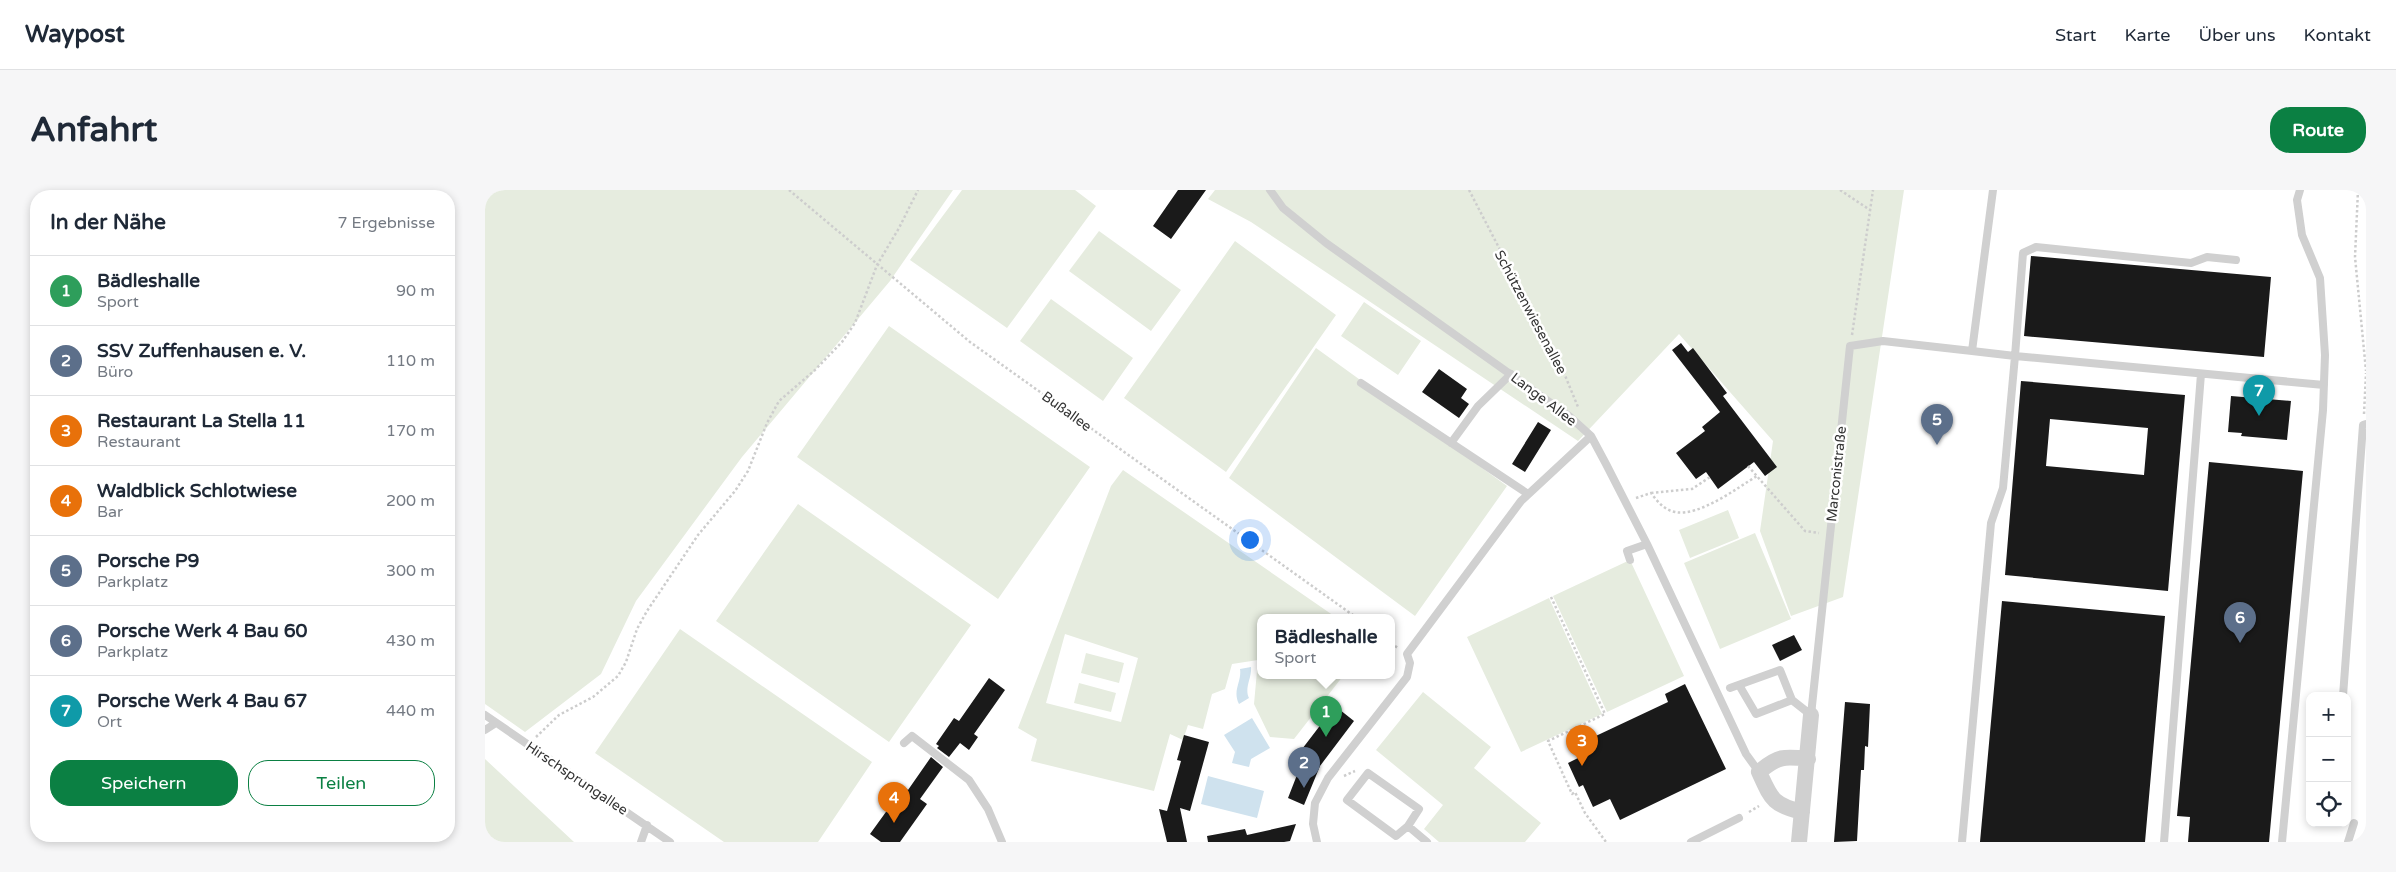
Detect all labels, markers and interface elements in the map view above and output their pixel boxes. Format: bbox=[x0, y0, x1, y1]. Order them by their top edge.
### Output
text: Waypost bbox=[25, 20, 125, 49]
text: Start bbox=[2055, 24, 2096, 46]
text: Karte bbox=[2124, 24, 2170, 46]
text: Über uns bbox=[2198, 24, 2276, 46]
text: Kontakt bbox=[2304, 24, 2371, 46]
button: Route bbox=[2270, 107, 2366, 153]
text: Anfahrt bbox=[30, 109, 157, 151]
text: In der Nähe bbox=[50, 210, 166, 235]
text: 7 Ergebnisse bbox=[337, 213, 435, 233]
street label: Schützenwiesenallee bbox=[1491, 247, 1571, 377]
text: Bädleshalle bbox=[97, 270, 200, 292]
text: 1 bbox=[61, 281, 71, 301]
text: 90 m bbox=[396, 281, 435, 301]
text: Sport bbox=[97, 292, 139, 312]
text: SSV Zuffenhausen e. V. bbox=[97, 340, 306, 362]
text: 2 bbox=[61, 351, 71, 371]
text: 110 m bbox=[386, 351, 435, 371]
text: Büro bbox=[97, 362, 133, 382]
street label: Lange Allee bbox=[1507, 369, 1580, 430]
pin: 7 bbox=[2243, 375, 2275, 416]
street label: Bußallee bbox=[1039, 388, 1095, 435]
pin: 5 bbox=[1921, 404, 1953, 445]
text: Restaurant La Stella 11 bbox=[97, 410, 306, 432]
text: 3 bbox=[61, 421, 71, 441]
text: 170 m bbox=[386, 421, 435, 441]
street label: Marconistraße bbox=[1823, 425, 1850, 523]
text: Restaurant bbox=[97, 432, 181, 452]
text: Waldblick Schlotwiese bbox=[97, 480, 297, 502]
text: 4 bbox=[61, 491, 71, 511]
text: 200 m bbox=[386, 491, 435, 511]
text: Bar bbox=[97, 502, 123, 522]
your location bbox=[1237, 527, 1263, 553]
text: Porsche P9 bbox=[97, 550, 200, 572]
text: 5 bbox=[61, 561, 71, 581]
text: 300 m bbox=[386, 561, 435, 581]
text: Parkplatz bbox=[97, 572, 168, 592]
pin: 6 bbox=[2224, 602, 2256, 643]
popup bbox=[1257, 614, 1395, 679]
text: Porsche Werk 4 Bau 60 bbox=[97, 620, 308, 642]
text: Bädleshalle bbox=[1275, 626, 1377, 648]
text: 6 bbox=[61, 631, 71, 651]
text: 430 m bbox=[386, 631, 435, 651]
text: Parkplatz bbox=[97, 642, 168, 662]
text: Sport bbox=[1275, 648, 1316, 668]
text: Porsche Werk 4 Bau 67 bbox=[97, 690, 308, 712]
map controls bbox=[2306, 692, 2351, 827]
button: + bbox=[2306, 692, 2351, 737]
pin: 1 bbox=[1310, 696, 1342, 737]
text: 7 bbox=[61, 701, 71, 721]
text: 440 m bbox=[386, 701, 435, 721]
text: Ort bbox=[97, 712, 122, 732]
pin: 3 bbox=[1566, 725, 1598, 766]
button: − bbox=[2306, 737, 2351, 782]
street label: Hirschsprungallee bbox=[522, 738, 631, 819]
pin: 2 bbox=[1288, 747, 1320, 788]
button: Speichern bbox=[50, 760, 238, 806]
button: Teilen bbox=[248, 760, 435, 806]
pin: 4 bbox=[878, 782, 910, 823]
button: locate bbox=[2306, 782, 2351, 827]

